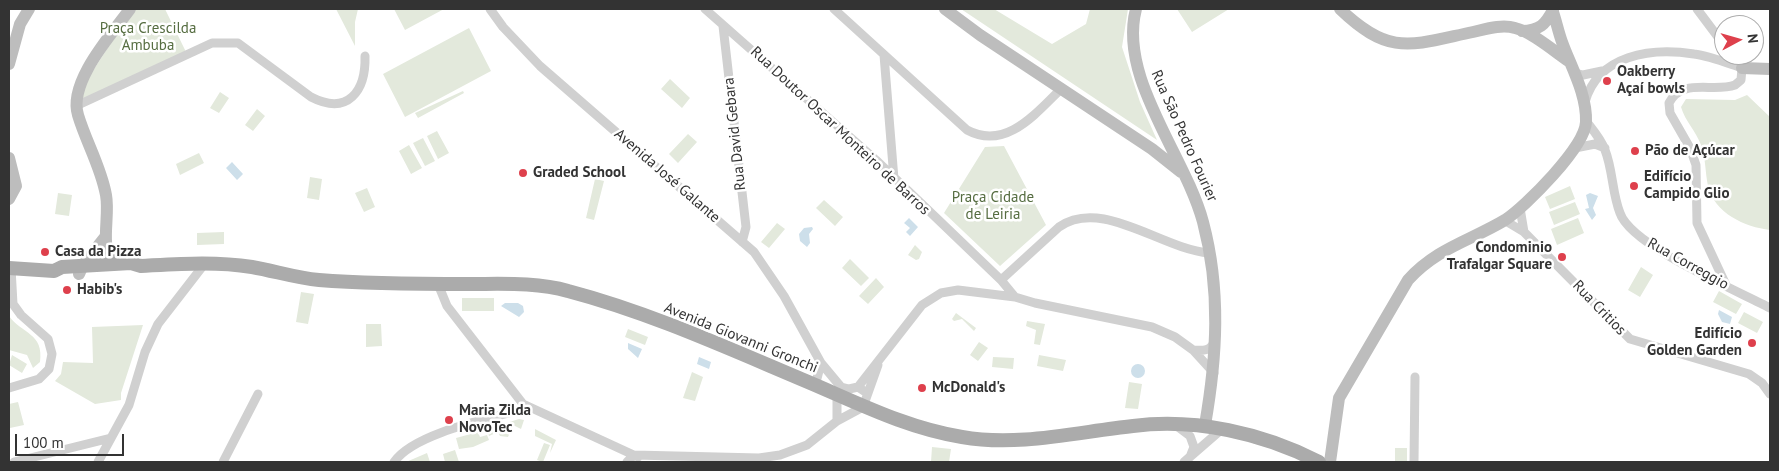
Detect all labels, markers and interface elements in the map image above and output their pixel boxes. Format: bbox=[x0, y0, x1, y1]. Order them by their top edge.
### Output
north arrow bbox=[1714, 15, 1764, 65]
park label: Praça Crescilda Ambuba bbox=[100, 20, 196, 55]
text: N bbox=[1743, 33, 1762, 44]
street label: Rua Doutor Oscar Monteiro de Barros bbox=[747, 43, 933, 219]
place label: Oakberry Açaí bowls bbox=[1617, 63, 1685, 98]
street label: Rua São Pedro Fourier bbox=[1147, 67, 1221, 205]
marker: Oakberry Açaí bowls bbox=[1601, 75, 1613, 87]
street label: Rua David Gebara bbox=[720, 76, 750, 192]
street label: Avenida José Galante bbox=[610, 125, 724, 227]
place label: Pão de Açúcar bbox=[1645, 142, 1735, 160]
marker: Pão de Açúcar bbox=[1629, 145, 1641, 157]
place label: Graded School bbox=[533, 164, 626, 182]
marker: Graded School bbox=[517, 167, 529, 179]
place label: Edifício Campido Glio bbox=[1644, 168, 1729, 203]
marker: Edifício Campido Glio bbox=[1628, 180, 1640, 192]
park label: Praça Cidade de Leiria bbox=[952, 189, 1034, 224]
street label: Rua Correggio bbox=[1644, 234, 1732, 294]
place label: Condominio Trafalgar Square bbox=[1447, 239, 1552, 274]
place label: Casa da Pizza bbox=[55, 243, 141, 261]
marker: Casa da Pizza bbox=[39, 246, 51, 258]
marker: Condominio Trafalgar Square bbox=[1556, 251, 1568, 263]
street label: Rua Critios bbox=[1568, 277, 1630, 339]
place label: Habib's bbox=[77, 281, 122, 299]
marker: Habib's bbox=[61, 284, 73, 296]
street label: Avenida Giovanni Gronchi bbox=[661, 299, 821, 377]
place label: Edifício Golden Garden bbox=[1647, 325, 1742, 360]
marker: Edifício Golden Garden bbox=[1746, 337, 1758, 349]
place label: McDonald's bbox=[932, 379, 1005, 397]
marker: McDonald's bbox=[916, 382, 928, 394]
place label: Maria Zilda NovoTec bbox=[459, 402, 531, 437]
marker: Maria Zilda NovoTec bbox=[443, 414, 455, 426]
scale bar bbox=[18, 424, 126, 456]
text: 100 m bbox=[23, 433, 64, 452]

